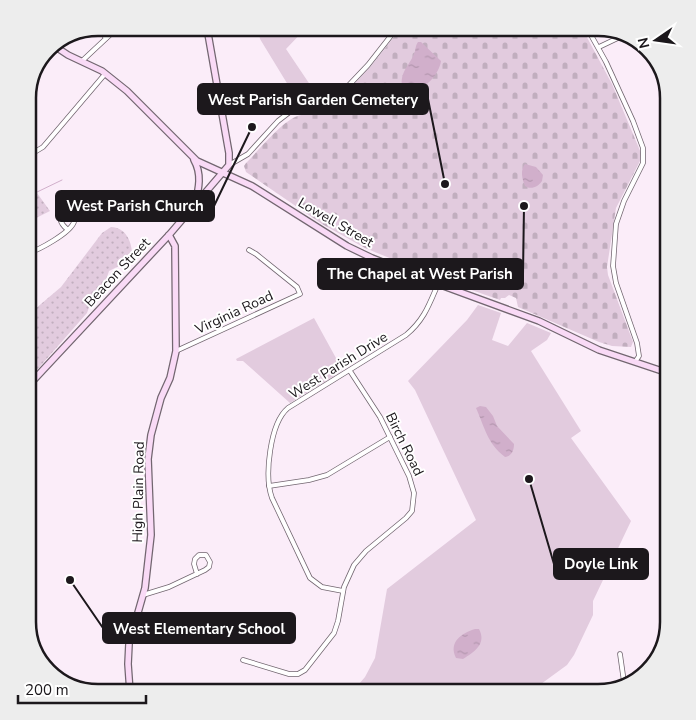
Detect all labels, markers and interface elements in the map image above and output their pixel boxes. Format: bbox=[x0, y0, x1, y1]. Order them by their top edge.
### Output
north arrow bbox=[631, 15, 681, 65]
text: N bbox=[633, 36, 654, 50]
callout: West Parish Garden Cemetery bbox=[198, 84, 428, 114]
text: West Parish Garden Cemetery bbox=[208, 90, 418, 110]
callout: West Parish Church bbox=[56, 191, 214, 221]
street label: Lowell Street bbox=[294, 193, 377, 252]
text: West Parish Church bbox=[66, 196, 204, 216]
street label: Beacon Street bbox=[80, 234, 154, 311]
callout: The Chapel at West Parish bbox=[318, 259, 523, 289]
text: The Chapel at West Parish bbox=[327, 264, 513, 284]
street label: Virginia Road bbox=[191, 286, 276, 339]
street label: West Parish Drive bbox=[285, 327, 391, 403]
street label: Birch Road bbox=[381, 409, 428, 479]
street label: High Plain Road bbox=[128, 441, 149, 543]
callout: Doyle Link bbox=[554, 549, 648, 579]
text: Doyle Link bbox=[564, 554, 639, 574]
callout: West Elementary School bbox=[103, 613, 295, 643]
text: West Elementary School bbox=[113, 619, 285, 639]
scale bar bbox=[18, 672, 145, 704]
text: 200 m bbox=[25, 680, 69, 700]

